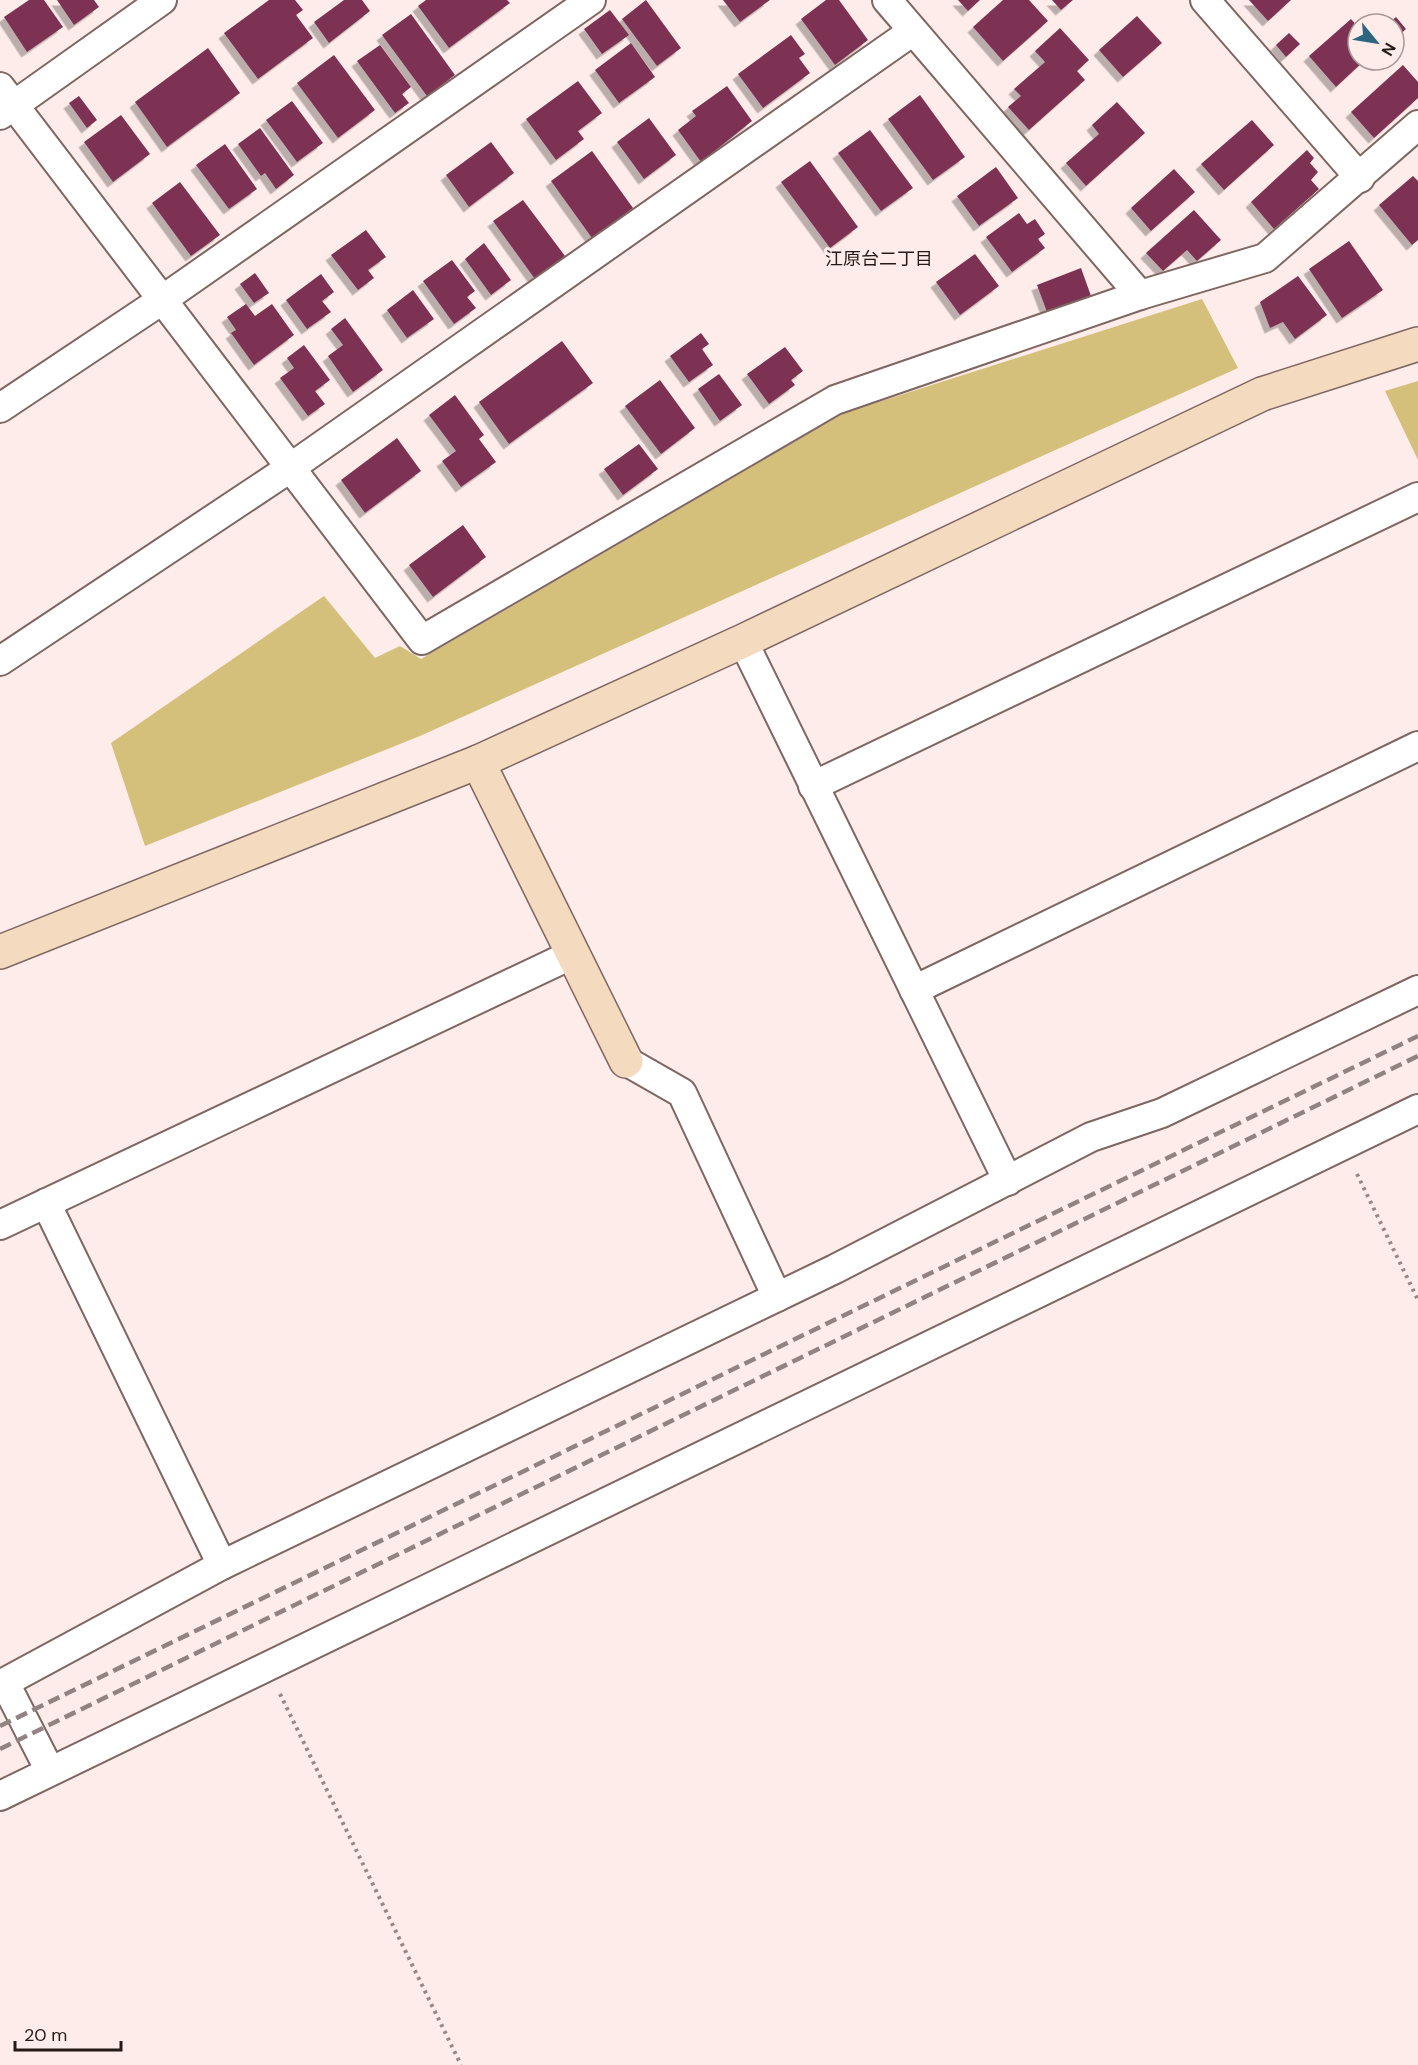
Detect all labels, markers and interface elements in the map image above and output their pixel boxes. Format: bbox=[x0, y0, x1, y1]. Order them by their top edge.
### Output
north arrow bbox=[1346, 12, 1406, 72]
text: N bbox=[1377, 39, 1401, 60]
district label: 江原台二丁目 bbox=[825, 247, 933, 271]
scale bar bbox=[15, 2014, 122, 2052]
text: 20 m bbox=[24, 2023, 67, 2047]

